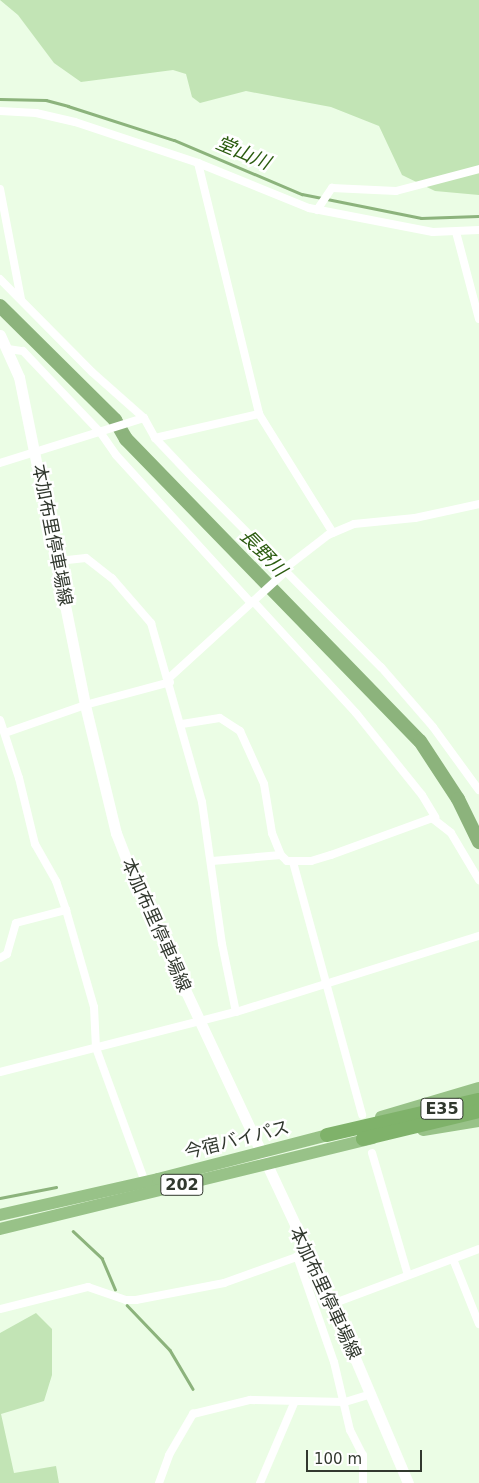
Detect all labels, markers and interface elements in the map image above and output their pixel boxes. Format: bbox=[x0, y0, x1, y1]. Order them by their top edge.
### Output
water label: 堂山川 bbox=[212, 131, 274, 175]
street label: 本加布里停車場線 bbox=[28, 462, 76, 608]
water label: 長野川 bbox=[235, 525, 291, 581]
street label: 本加布里停車場線 bbox=[117, 855, 195, 995]
road number: E35 bbox=[420, 1096, 464, 1122]
street label: 今宿バイパス bbox=[182, 1116, 292, 1164]
road number: 202 bbox=[160, 1172, 204, 1198]
street label: 本加布里停車場線 bbox=[285, 1223, 365, 1363]
scale bar bbox=[309, 1440, 425, 1472]
text: 100 m bbox=[314, 1450, 362, 1468]

